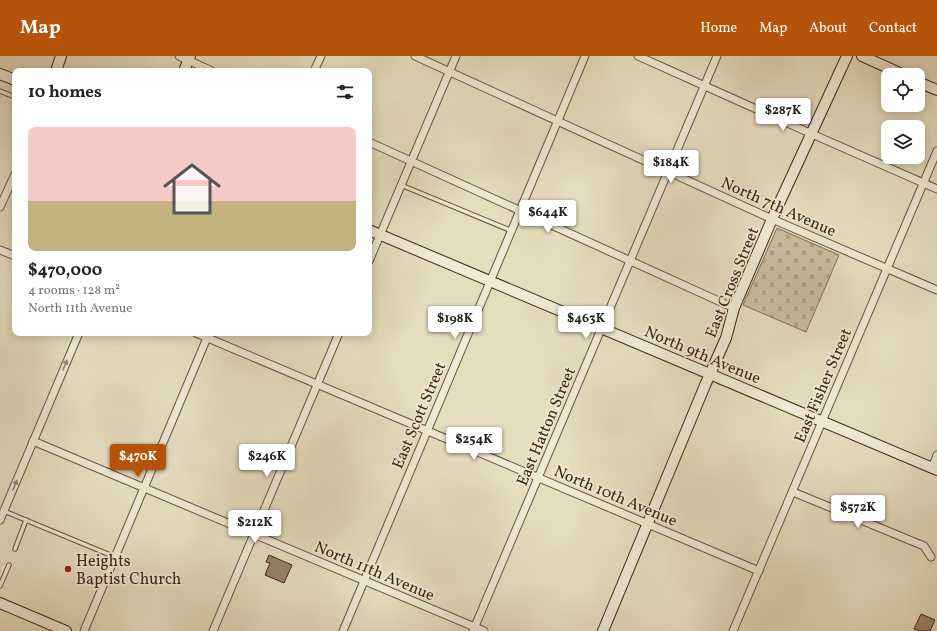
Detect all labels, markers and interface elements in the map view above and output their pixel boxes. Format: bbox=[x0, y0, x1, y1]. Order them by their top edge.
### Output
text: Map bbox=[20, 15, 61, 41]
text: Home bbox=[700, 19, 737, 38]
text: Map bbox=[759, 19, 787, 38]
text: About bbox=[809, 19, 847, 38]
text: Contact bbox=[869, 19, 917, 38]
map controls bbox=[881, 68, 925, 164]
button: locate bbox=[881, 68, 925, 112]
text: 10 homes bbox=[28, 81, 102, 104]
icon: filters bbox=[334, 81, 356, 103]
pin: $287K bbox=[755, 98, 811, 132]
text: $287K bbox=[765, 102, 801, 120]
button: layers bbox=[881, 120, 925, 164]
pin: $184K bbox=[643, 150, 699, 184]
icon: home bbox=[156, 153, 228, 225]
text: $184K bbox=[653, 154, 689, 172]
street label: North 7th Avenue bbox=[717, 173, 839, 243]
pin: $644K bbox=[520, 200, 576, 234]
text: $644K bbox=[528, 204, 568, 222]
street label: East Cross Street bbox=[701, 224, 765, 341]
text: $470,000 bbox=[28, 259, 102, 282]
text: 4 rooms · 128 m² bbox=[28, 282, 120, 300]
text: North 11th Avenue bbox=[28, 300, 132, 318]
pin: $198K bbox=[427, 306, 483, 340]
pin: $463K bbox=[558, 306, 614, 340]
text: $198K bbox=[437, 310, 473, 328]
text: $463K bbox=[567, 310, 605, 328]
street label: North 9th Avenue bbox=[641, 321, 764, 390]
street label: East Fisher Street bbox=[790, 325, 858, 446]
one-way arrow bbox=[63, 358, 69, 370]
street label: East Scott Street bbox=[387, 359, 452, 473]
street label: East Hatton Street bbox=[512, 364, 582, 490]
pin: $254K bbox=[446, 427, 502, 461]
text: $254K bbox=[455, 431, 493, 449]
pin: $470K bbox=[110, 444, 166, 478]
pin: $246K bbox=[239, 444, 295, 478]
text: $470K bbox=[119, 448, 157, 466]
text: $246K bbox=[248, 448, 286, 466]
street label: North 10th Avenue bbox=[550, 461, 680, 533]
one-way arrow bbox=[12, 479, 18, 490]
pin: $572K bbox=[830, 495, 886, 529]
text: $572K bbox=[840, 499, 876, 517]
pin: $212K bbox=[227, 510, 283, 544]
text: $212K bbox=[237, 514, 273, 532]
street label: North 11th Avenue bbox=[311, 537, 438, 607]
place label: Heights Baptist Church bbox=[76, 551, 181, 591]
marker: Heights Baptist Church bbox=[63, 564, 73, 574]

